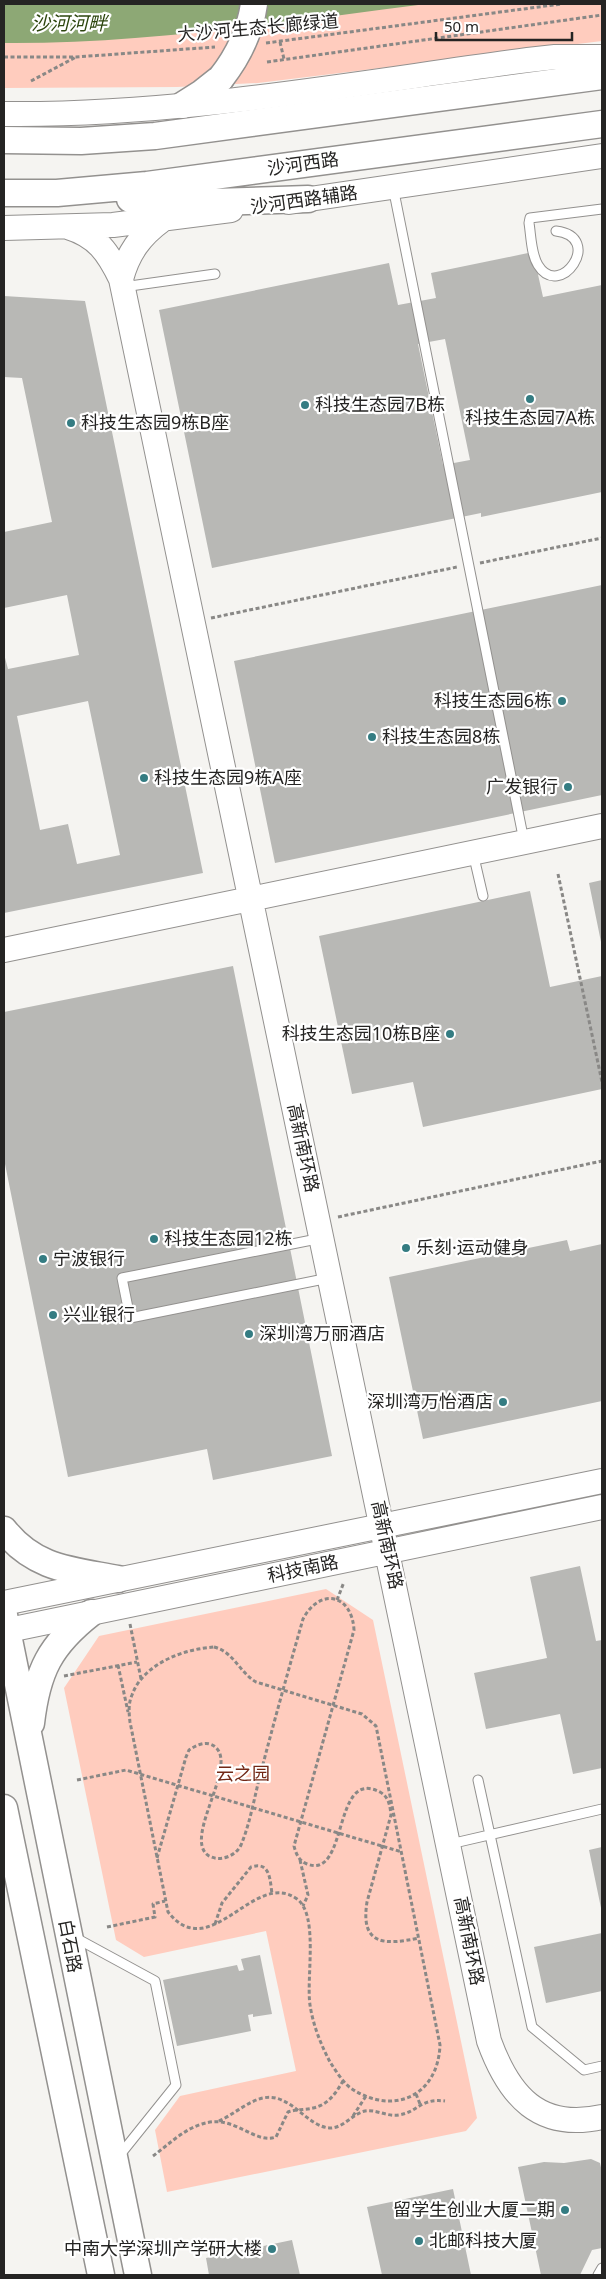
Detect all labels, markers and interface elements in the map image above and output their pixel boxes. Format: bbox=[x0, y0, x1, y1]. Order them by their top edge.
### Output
street label: 大沙河生态长廊绿道 bbox=[176, 8, 340, 46]
water label: 沙河河畔 bbox=[31, 10, 110, 36]
scale bar bbox=[436, 10, 572, 42]
text: 50 m bbox=[444, 16, 479, 36]
street label: 沙河西路 bbox=[266, 146, 340, 180]
street label: 沙河西路辅路 bbox=[249, 180, 359, 218]
place label: 科技生态园7B栋 bbox=[315, 392, 445, 416]
marker: 科技生态园7A栋 bbox=[524, 393, 536, 405]
marker: 科技生态园7B栋 bbox=[299, 399, 311, 411]
place label: 科技生态园7A栋 bbox=[465, 405, 595, 429]
place label: 科技生态园9栋B座 bbox=[81, 410, 229, 434]
marker: 科技生态园9栋B座 bbox=[65, 417, 77, 429]
place label: 科技生态园6栋 bbox=[434, 688, 552, 712]
marker: 科技生态园6栋 bbox=[556, 695, 568, 707]
place label: 科技生态园8栋 bbox=[382, 724, 500, 748]
marker: 科技生态园8栋 bbox=[366, 731, 378, 743]
place label: 科技生态园9栋A座 bbox=[154, 765, 302, 789]
marker: 科技生态园9栋A座 bbox=[138, 772, 150, 784]
place label: 广发银行 bbox=[486, 774, 558, 798]
marker: 广发银行 bbox=[562, 781, 574, 793]
place label: 科技生态园10栋B座 bbox=[282, 1021, 440, 1045]
marker: 科技生态园10栋B座 bbox=[444, 1028, 456, 1040]
street label: 高新南环路 bbox=[283, 1101, 325, 1194]
place label: 科技生态园12栋 bbox=[164, 1226, 293, 1250]
marker: 科技生态园12栋 bbox=[148, 1233, 160, 1245]
place label: 乐刻·运动健身 bbox=[416, 1235, 529, 1259]
marker: 乐刻·运动健身 bbox=[400, 1242, 412, 1254]
place label: 宁波银行 bbox=[53, 1246, 125, 1270]
marker: 宁波银行 bbox=[37, 1253, 49, 1265]
place label: 兴业银行 bbox=[63, 1302, 135, 1326]
marker: 兴业银行 bbox=[47, 1309, 59, 1321]
place label: 深圳湾万丽酒店 bbox=[259, 1321, 385, 1345]
marker: 深圳湾万丽酒店 bbox=[243, 1328, 255, 1340]
place label: 深圳湾万怡酒店 bbox=[367, 1389, 493, 1413]
marker: 深圳湾万怡酒店 bbox=[497, 1396, 509, 1408]
street label: 高新南环路 bbox=[367, 1498, 409, 1591]
street label: 科技南路 bbox=[265, 1549, 341, 1587]
park label: 云之园 bbox=[216, 1761, 270, 1785]
street label: 高新南环路 bbox=[450, 1894, 490, 1987]
street label: 白石路 bbox=[54, 1917, 88, 1975]
place label: 留学生创业大厦二期 bbox=[393, 2197, 555, 2221]
marker: 留学生创业大厦二期 bbox=[559, 2204, 571, 2216]
place label: 北邮科技大厦 bbox=[429, 2228, 537, 2252]
marker: 北邮科技大厦 bbox=[413, 2235, 425, 2247]
place label: 中南大学深圳产学研大楼 bbox=[64, 2236, 262, 2260]
marker: 中南大学深圳产学研大楼 bbox=[266, 2243, 278, 2255]

